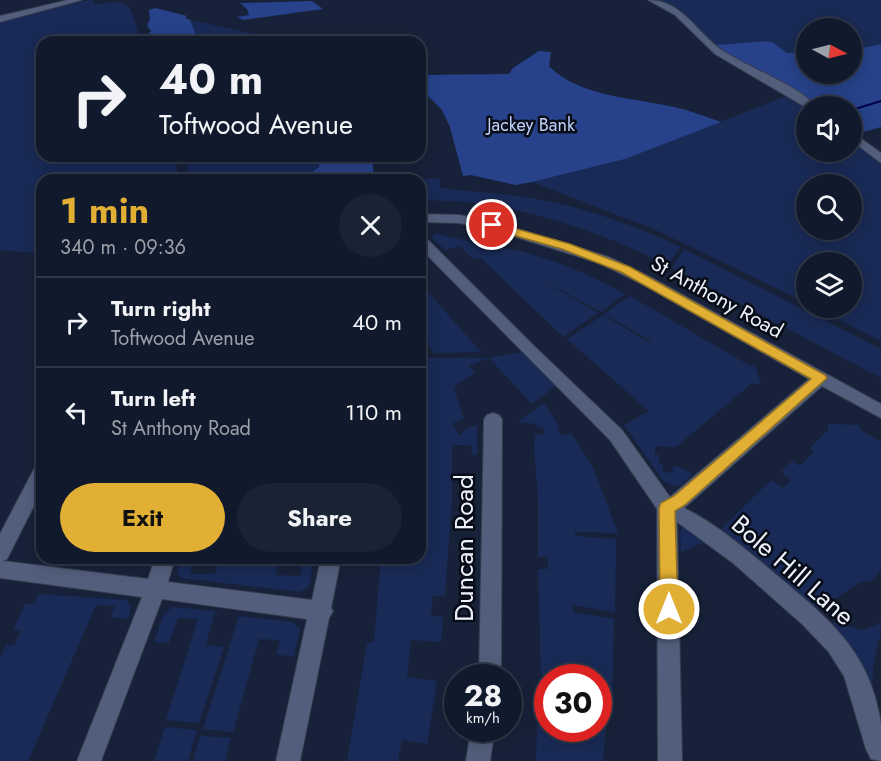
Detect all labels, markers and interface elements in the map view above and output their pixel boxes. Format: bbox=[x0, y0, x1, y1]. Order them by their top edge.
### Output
north arrow bbox=[796, 18, 862, 84]
map controls bbox=[796, 18, 862, 318]
text: 40 m bbox=[159, 49, 263, 110]
icon: right bbox=[60, 60, 138, 138]
button: sound bbox=[796, 96, 862, 162]
text: Toftwood Avenue bbox=[159, 105, 353, 144]
park label: Jackey Bank bbox=[485, 112, 575, 138]
button: search bbox=[796, 174, 862, 240]
text: 1 min bbox=[60, 184, 149, 236]
button: close bbox=[339, 194, 402, 257]
pin bbox=[466, 199, 517, 250]
icon: arrive bbox=[475, 208, 508, 241]
text: 340 m · 09:36 bbox=[60, 233, 186, 262]
street label: St Anthony Road bbox=[645, 248, 789, 346]
button: layers bbox=[796, 252, 862, 318]
text: Turn right bbox=[111, 292, 211, 324]
icon: right bbox=[60, 306, 93, 339]
text: 40 m bbox=[352, 306, 402, 338]
text: Toftwood Avenue bbox=[111, 324, 255, 353]
text: Turn left bbox=[111, 382, 196, 414]
icon: left bbox=[60, 396, 93, 429]
text: 110 m bbox=[345, 396, 402, 428]
text: St Anthony Road bbox=[111, 414, 251, 443]
street label: Duncan Road bbox=[445, 474, 483, 622]
button: Exit bbox=[60, 483, 225, 552]
button: Share bbox=[237, 483, 402, 552]
street label: Bole Hill Lane bbox=[723, 506, 863, 634]
position arrow bbox=[637, 577, 701, 641]
speed limit sign: 30 bbox=[534, 664, 612, 742]
text: 28 bbox=[464, 674, 502, 717]
text: km/h bbox=[466, 707, 500, 729]

